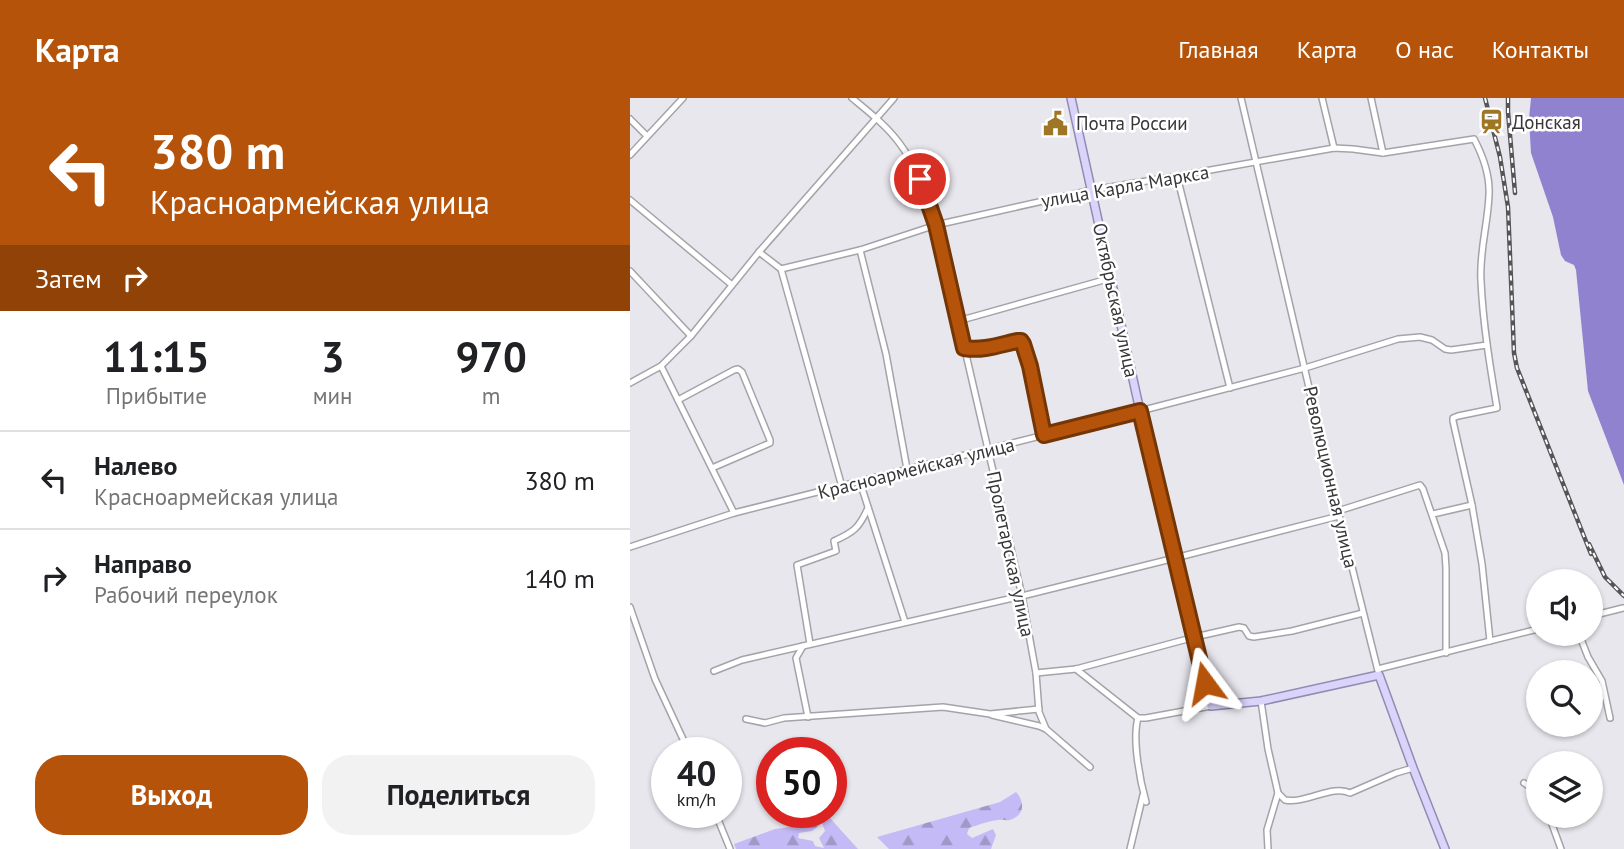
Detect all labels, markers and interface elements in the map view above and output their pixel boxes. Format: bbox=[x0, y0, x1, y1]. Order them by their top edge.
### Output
text: Карта bbox=[35, 28, 120, 71]
text: Главная bbox=[1178, 34, 1259, 65]
text: Карта bbox=[1297, 34, 1357, 65]
text: О нас bbox=[1395, 34, 1454, 65]
text: Контакты bbox=[1492, 34, 1589, 65]
station icon: Донская bbox=[1478, 108, 1506, 136]
public building icon: Почта России bbox=[1042, 109, 1070, 137]
place label: Донская bbox=[1512, 110, 1581, 134]
place label: Почта России bbox=[1076, 111, 1188, 135]
text: 380 m bbox=[150, 119, 285, 183]
icon: left bbox=[35, 126, 126, 217]
pin bbox=[890, 149, 950, 209]
street label: улица Карла Маркса bbox=[1039, 159, 1211, 213]
icon: arrive bbox=[901, 160, 939, 198]
text: Красноармейская улица bbox=[150, 181, 490, 223]
street label: Октябрьская улица bbox=[1088, 221, 1144, 379]
icon: right bbox=[116, 259, 154, 297]
text: Затем bbox=[35, 262, 102, 295]
text: 11:15 bbox=[103, 329, 210, 384]
text: 3 bbox=[321, 329, 344, 384]
text: 970 bbox=[455, 329, 527, 384]
text: Прибытие bbox=[106, 381, 207, 410]
text: мин bbox=[313, 381, 352, 410]
text: m bbox=[482, 381, 501, 410]
street label: Революционная улица bbox=[1298, 384, 1364, 570]
street label: Красноармейская улица bbox=[815, 432, 1017, 504]
text: Налево bbox=[94, 449, 178, 482]
icon: left bbox=[35, 461, 73, 499]
text: 380 m bbox=[524, 464, 595, 497]
street label: Пролетарская улица bbox=[982, 469, 1040, 639]
text: Красноармейская улица bbox=[94, 482, 338, 511]
text: Направо bbox=[94, 547, 192, 580]
icon: right bbox=[35, 559, 73, 597]
text: 140 m bbox=[524, 562, 595, 595]
map controls bbox=[1526, 569, 1603, 828]
button: sound bbox=[1526, 569, 1603, 646]
text: Рабочий переулок bbox=[94, 580, 278, 609]
position arrow bbox=[1168, 646, 1242, 720]
button: search bbox=[1526, 660, 1603, 737]
speed limit sign: 50 bbox=[756, 737, 847, 828]
text: 40 bbox=[677, 750, 716, 796]
button: layers bbox=[1526, 751, 1603, 828]
button: Выход bbox=[35, 755, 308, 835]
button: Поделиться bbox=[322, 755, 595, 835]
text: km/h bbox=[677, 788, 716, 811]

